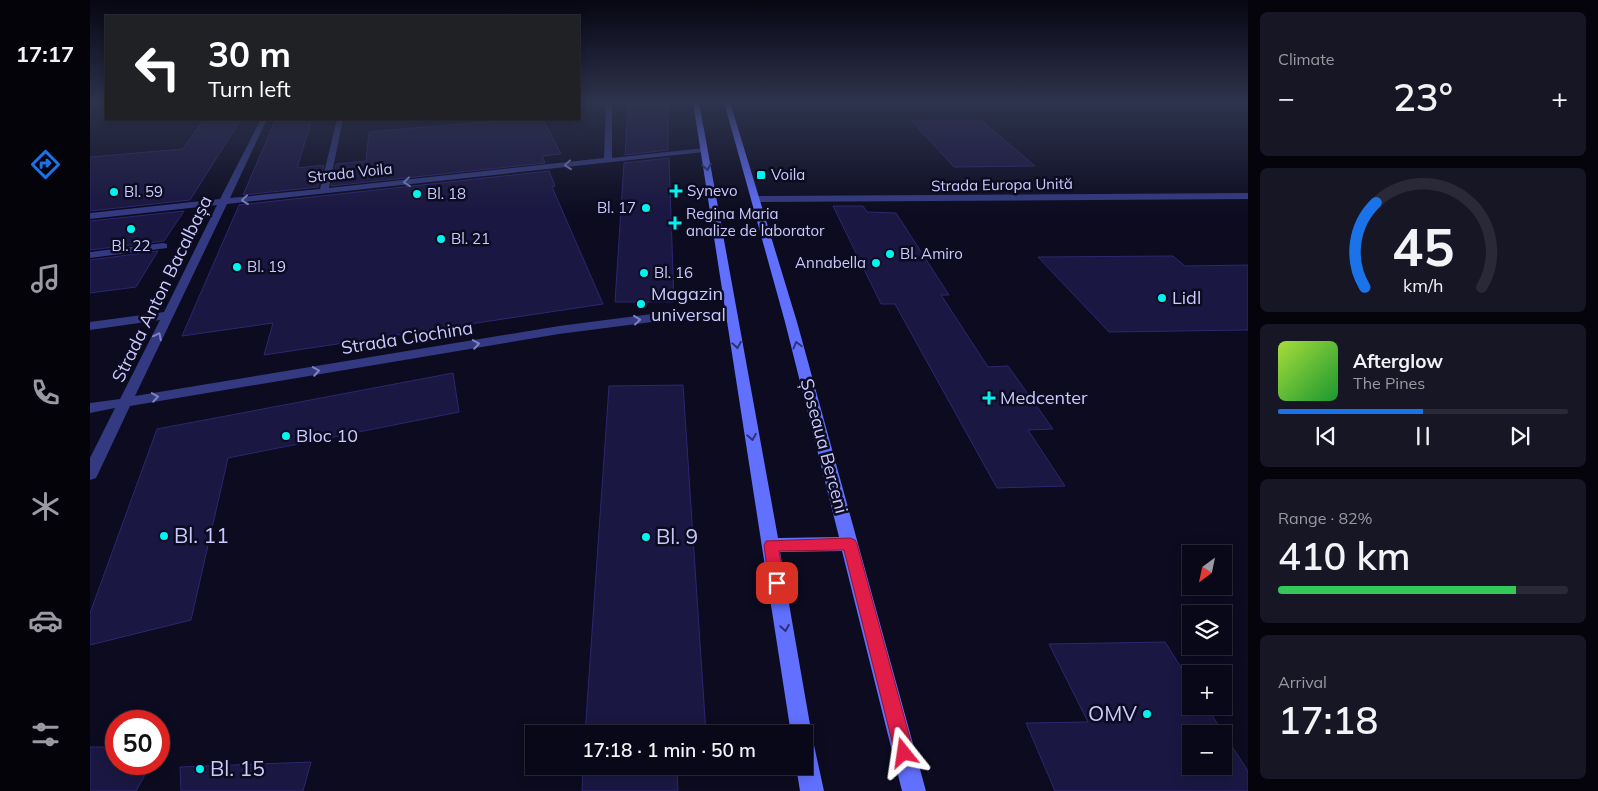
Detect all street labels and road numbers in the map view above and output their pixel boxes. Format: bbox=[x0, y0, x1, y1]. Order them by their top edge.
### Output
street label: Strada Voila bbox=[307, 159, 393, 186]
street label: Strada Europa Unită bbox=[931, 174, 1073, 195]
street label: Strada Anton Bacalbașa bbox=[106, 192, 217, 386]
street label: Strada Ciochina bbox=[339, 316, 474, 359]
street label: Șoseaua Berceni bbox=[795, 376, 854, 516]

